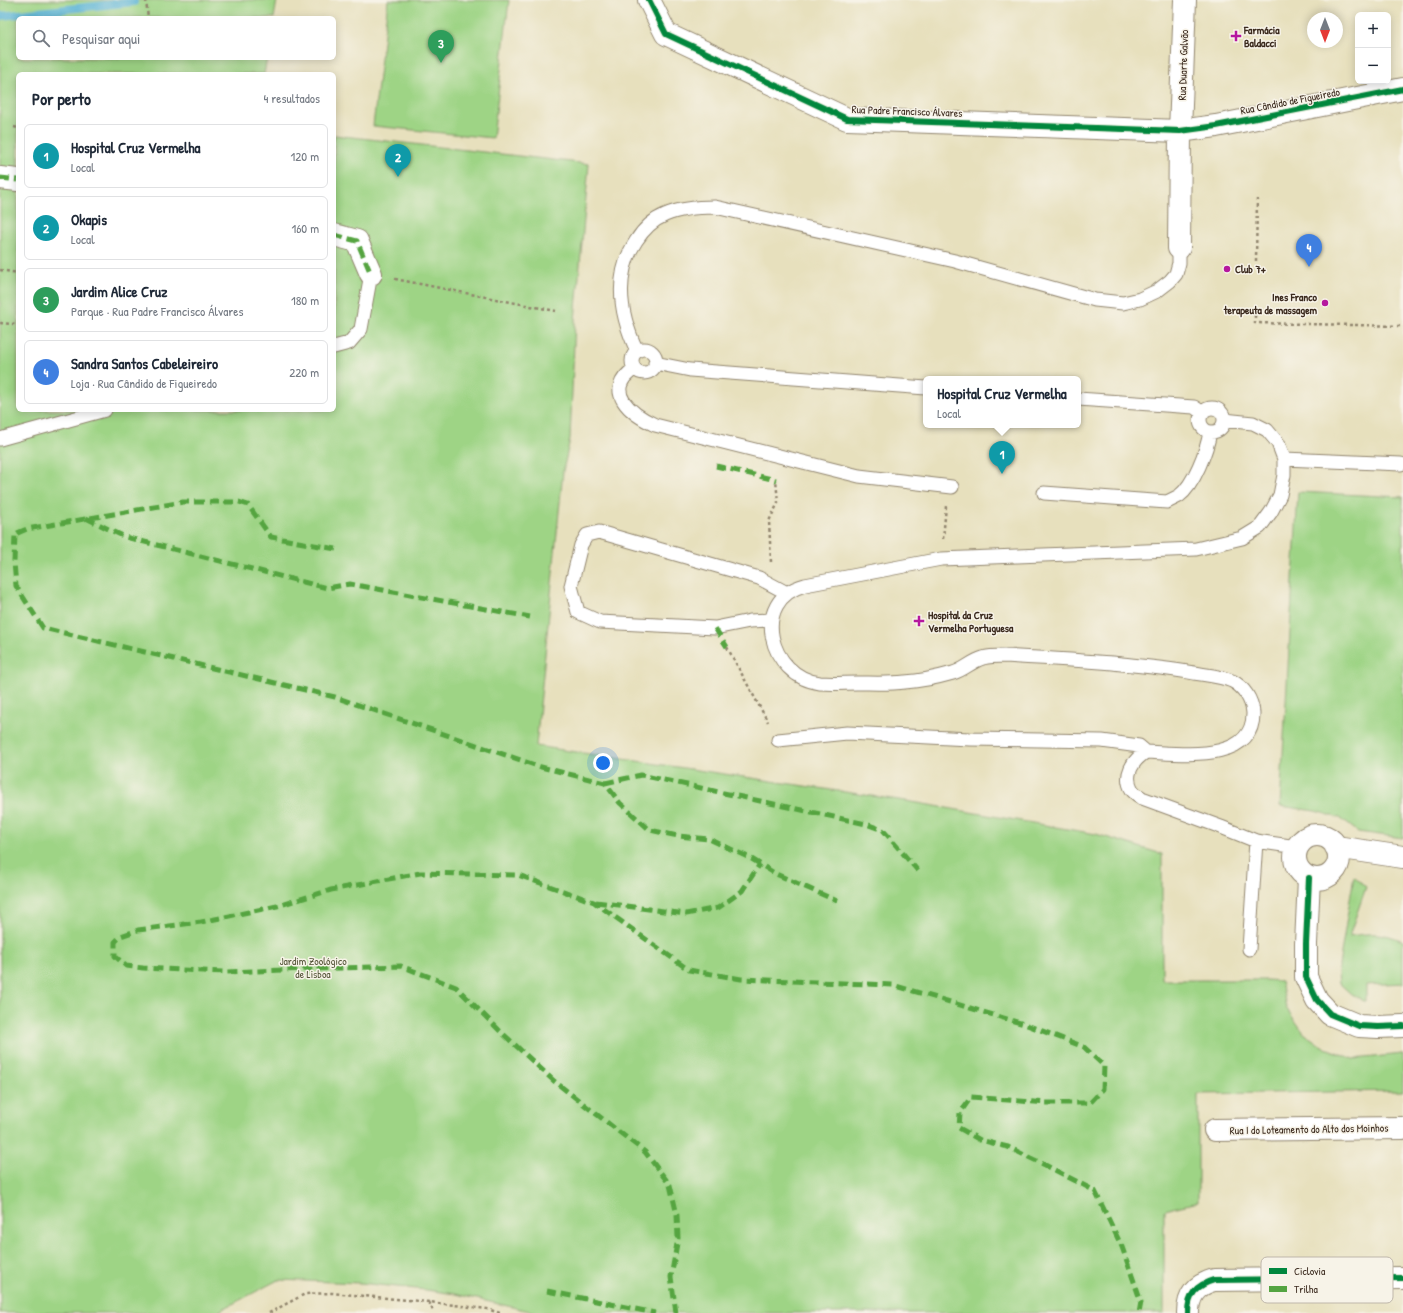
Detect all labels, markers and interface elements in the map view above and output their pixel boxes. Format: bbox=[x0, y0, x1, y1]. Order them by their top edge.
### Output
north arrow bbox=[1307, 12, 1343, 48]
map controls bbox=[1355, 12, 1391, 84]
button: + bbox=[1355, 12, 1391, 48]
search box bbox=[16, 16, 336, 60]
place label: Farmácia Baldacci bbox=[1243, 23, 1280, 50]
icon: search bbox=[30, 27, 52, 49]
text: Pesquisar aqui bbox=[62, 28, 140, 49]
street label: Rua Duarte Galvão bbox=[1175, 29, 1191, 101]
pin: 3 bbox=[428, 30, 454, 63]
marker: Farmácia Baldacci bbox=[1231, 31, 1241, 41]
button: − bbox=[1355, 48, 1391, 84]
street label: Rua Cândido de Figueiredo bbox=[1239, 84, 1341, 117]
text: Por perto bbox=[32, 87, 91, 110]
text: 4 resultados bbox=[263, 89, 320, 107]
street label: Rua Padre Francisco Álvares bbox=[851, 102, 963, 120]
text: Hospital Cruz Vermelha bbox=[71, 137, 200, 158]
pin: 2 bbox=[385, 144, 411, 177]
text: 1 bbox=[44, 147, 48, 165]
text: 120 m bbox=[291, 147, 319, 165]
text: Local bbox=[71, 158, 95, 176]
text: Okapis bbox=[71, 209, 107, 230]
text: 2 bbox=[43, 219, 49, 237]
text: 160 m bbox=[291, 219, 319, 237]
text: Local bbox=[71, 230, 95, 248]
pin: 4 bbox=[1296, 234, 1322, 267]
place label: Club 7+ bbox=[1235, 262, 1267, 276]
marker: Club 7+ bbox=[1222, 264, 1232, 274]
text: Jardim Alice Cruz bbox=[71, 281, 167, 302]
place label: Ines Franco terapeuta de massagem bbox=[1223, 290, 1318, 318]
text: 3 bbox=[43, 291, 49, 309]
text: 180 m bbox=[291, 291, 319, 309]
marker: Ines Franco terapeuta de massagem bbox=[1320, 298, 1330, 308]
text: Parque · Rua Padre Francisco Álvares bbox=[71, 302, 243, 320]
text: Sandra Santos Cabeleireiro bbox=[71, 353, 218, 374]
text: 4 bbox=[44, 363, 48, 381]
text: 220 m bbox=[289, 363, 319, 381]
text: Loja · Rua Cândido de Figueiredo bbox=[71, 374, 217, 392]
popup bbox=[923, 376, 1081, 428]
text: Hospital Cruz Vermelha bbox=[937, 383, 1067, 404]
text: Local bbox=[937, 404, 961, 422]
pin: 1 bbox=[989, 441, 1015, 474]
place label: Hospital da Cruz Vermelha Portuguesa bbox=[928, 608, 1014, 636]
marker: Hospital da Cruz Vermelha Portuguesa bbox=[913, 615, 925, 627]
your location bbox=[593, 753, 613, 773]
park label: Jardim Zoológico de Lisboa bbox=[279, 954, 347, 981]
street label: Rua I do Loteamento do Alto dos Moinhos bbox=[1230, 1121, 1388, 1137]
legend bbox=[1261, 1257, 1393, 1303]
text: Ciclovia bbox=[1294, 1264, 1326, 1278]
text: Trilha bbox=[1294, 1282, 1318, 1296]

